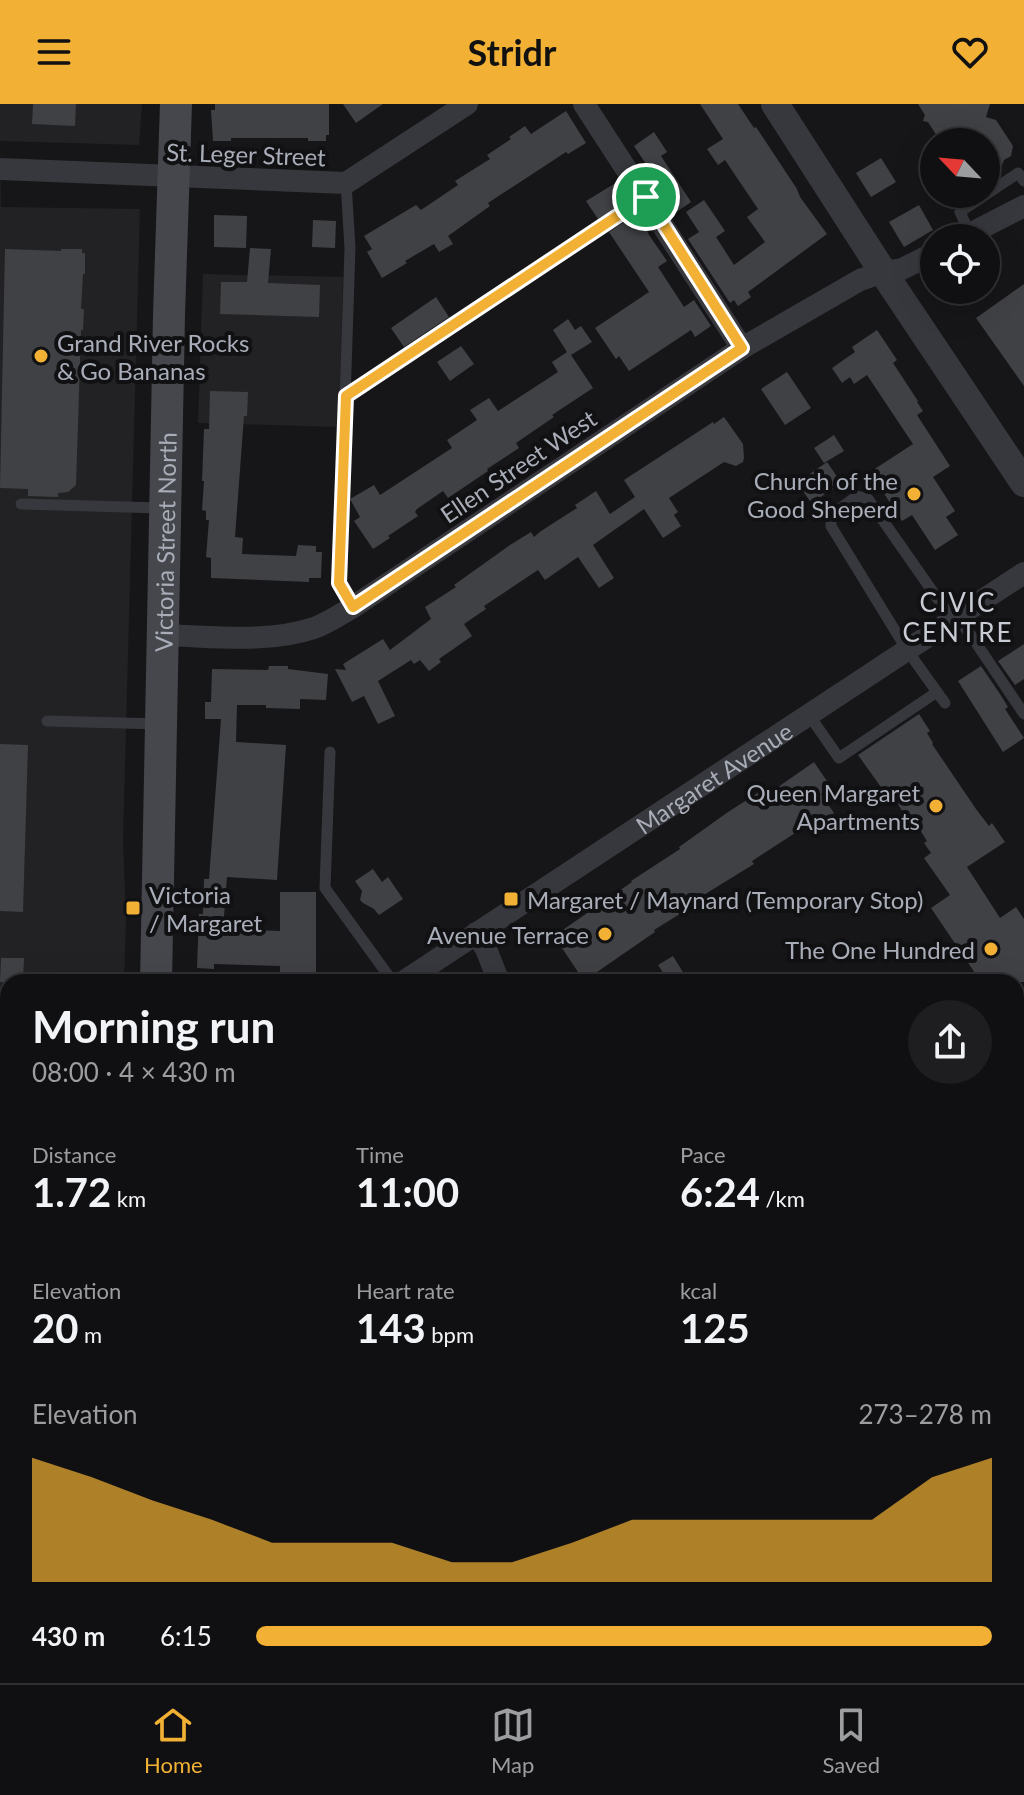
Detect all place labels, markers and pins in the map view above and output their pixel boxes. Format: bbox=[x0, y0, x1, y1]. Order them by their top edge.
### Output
pin bbox=[612, 163, 680, 231]
place label: Grand River Rocks & Go Bananas bbox=[57, 328, 249, 385]
marker: Grand River Rocks & Go Bananas bbox=[32, 347, 50, 365]
place label: Church of the Good Sheperd bbox=[747, 466, 898, 523]
marker: Church of the Good Sheperd bbox=[905, 485, 923, 503]
place label: Queen Margaret Apartments bbox=[747, 778, 920, 835]
marker: Queen Margaret Apartments bbox=[927, 797, 945, 815]
place label: Victoria / Margaret bbox=[149, 880, 263, 937]
place label: Margaret / Maynard (Temporary Stop) bbox=[527, 885, 923, 914]
marker: Margaret / Maynard (Temporary Stop) bbox=[502, 890, 520, 908]
marker: Victoria / Margaret bbox=[124, 899, 142, 917]
place label: Avenue Terrace bbox=[427, 920, 589, 949]
marker: Avenue Terrace bbox=[596, 925, 614, 943]
place label: The One Hundred bbox=[785, 935, 975, 964]
marker: The One Hundred bbox=[982, 940, 1000, 958]

